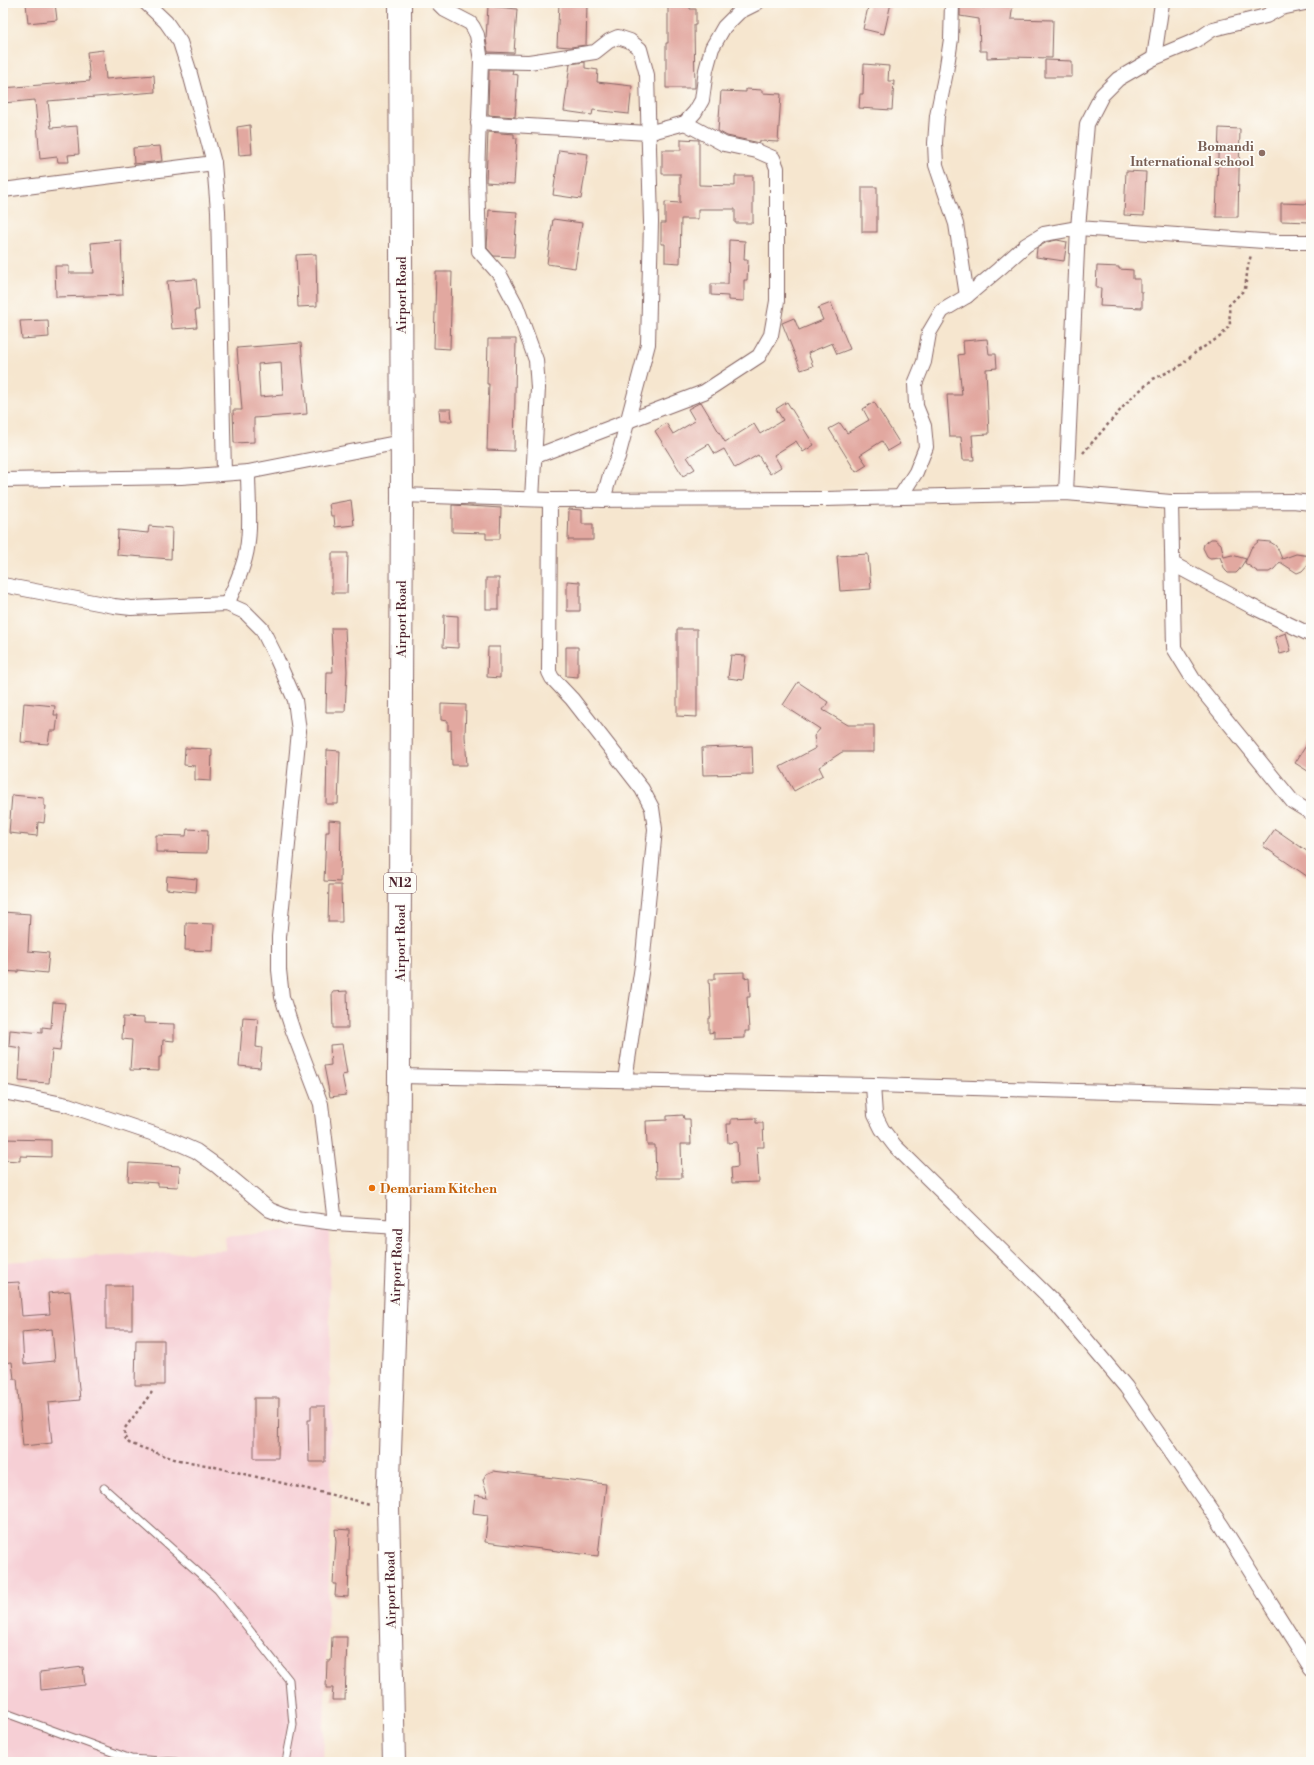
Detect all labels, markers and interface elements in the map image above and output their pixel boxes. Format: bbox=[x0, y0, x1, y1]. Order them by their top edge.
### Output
place label: Bomandi International school bbox=[1130, 139, 1255, 170]
marker: Bomandi International school bbox=[1257, 148, 1267, 158]
street label: Airport Road bbox=[394, 256, 410, 335]
street label: Airport Road bbox=[394, 580, 410, 659]
road number: N12 bbox=[384, 873, 416, 893]
street label: Airport Road bbox=[393, 904, 409, 983]
place label: Demariam Kitchen bbox=[380, 1181, 497, 1197]
marker: Demariam Kitchen bbox=[367, 1183, 377, 1193]
street label: Airport Road bbox=[388, 1227, 406, 1307]
street label: Airport Road bbox=[382, 1551, 400, 1630]

